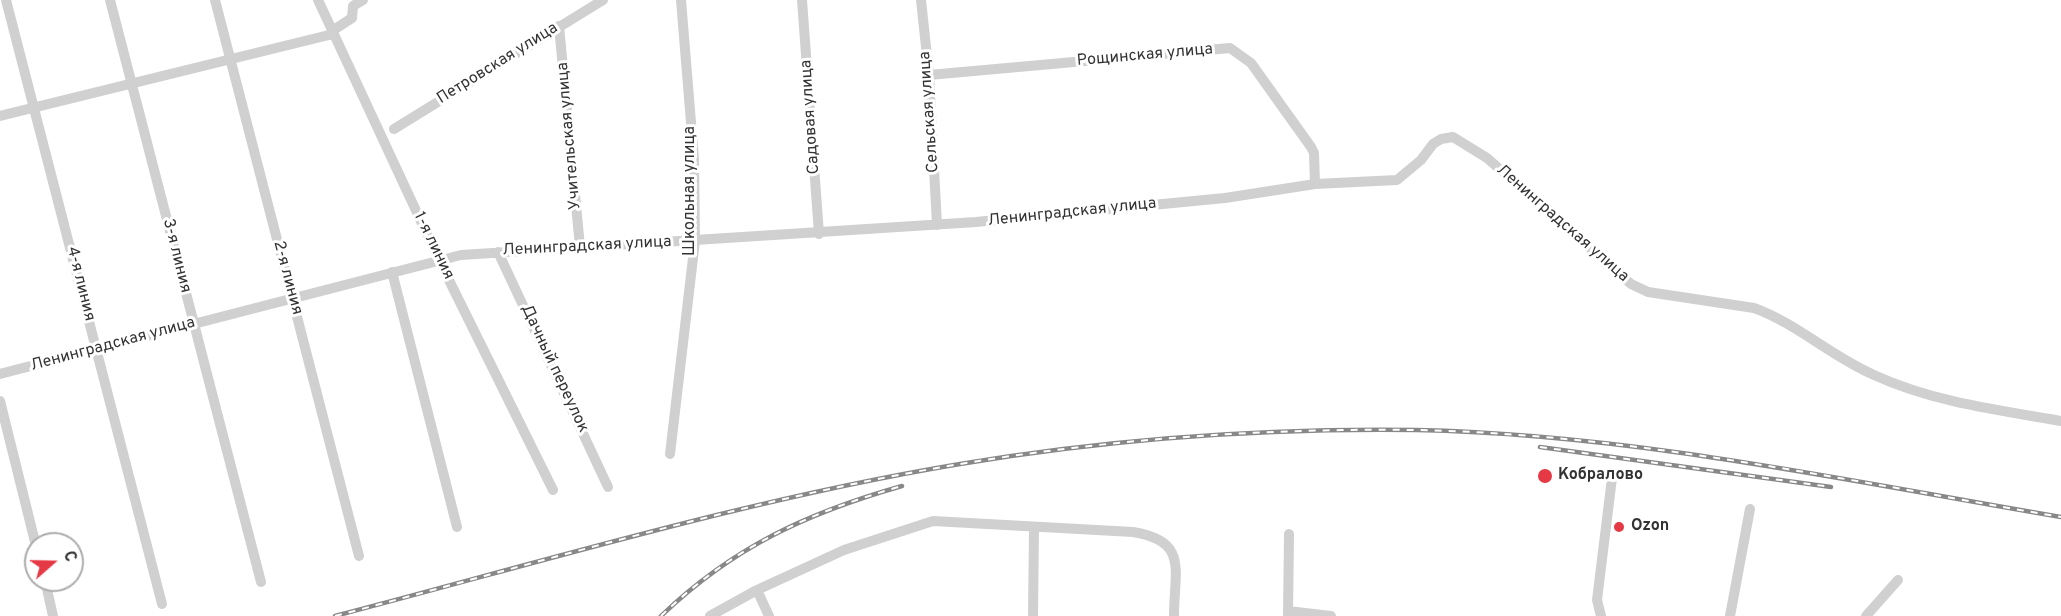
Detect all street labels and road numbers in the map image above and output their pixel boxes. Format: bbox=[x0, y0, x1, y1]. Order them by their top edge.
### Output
street label: Петровская улица bbox=[434, 19, 562, 109]
street label: Рощинская улица bbox=[1076, 40, 1214, 72]
street label: Сельская улица bbox=[916, 51, 944, 173]
street label: Садовая улица bbox=[797, 59, 825, 175]
street label: Учительская улица bbox=[554, 61, 586, 211]
street label: Школьная улица bbox=[681, 126, 701, 256]
street label: Ленинградская улица bbox=[1492, 161, 1632, 287]
street label: Ленинградская улица bbox=[987, 195, 1157, 231]
street label: 1-я линия bbox=[408, 209, 458, 283]
street label: 3-я линия bbox=[158, 217, 194, 295]
street label: Ленинградская улица bbox=[502, 233, 672, 261]
street label: 2-я линия bbox=[268, 239, 306, 317]
street label: 4-я линия bbox=[61, 245, 99, 323]
street label: Дачный переулок bbox=[516, 302, 592, 436]
street label: Ленинградская улица bbox=[29, 314, 197, 376]

